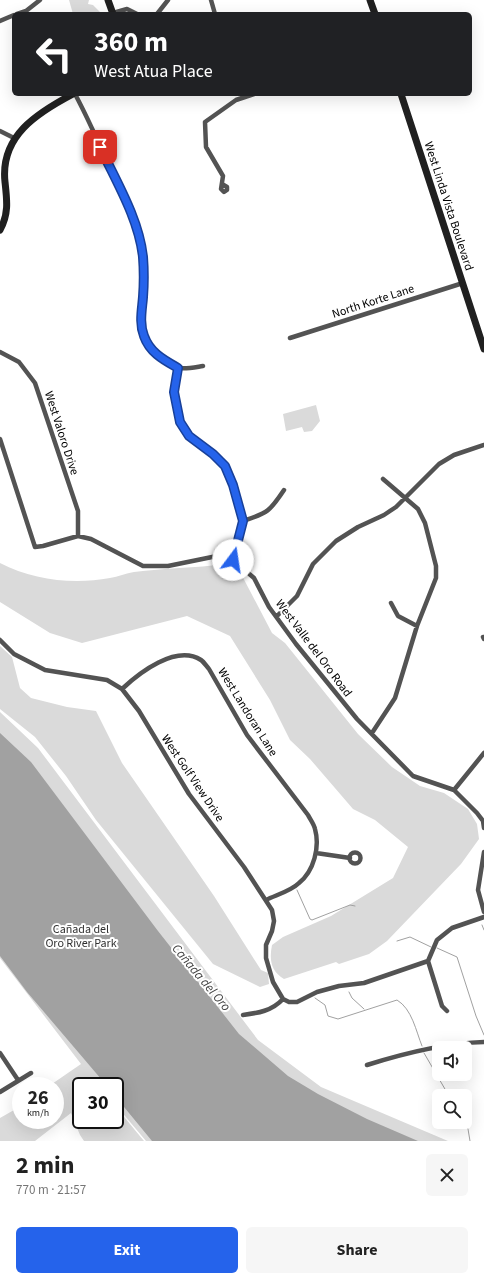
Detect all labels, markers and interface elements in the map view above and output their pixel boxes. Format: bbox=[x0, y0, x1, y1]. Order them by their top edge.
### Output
text: 360 m bbox=[94, 22, 168, 62]
icon: left bbox=[28, 28, 80, 80]
text: West Atua Place bbox=[94, 59, 213, 84]
pin bbox=[83, 130, 117, 164]
icon: arrive bbox=[89, 136, 111, 158]
street label: West Linda Vista Boulevard bbox=[420, 140, 477, 273]
street label: North Korte Lane bbox=[330, 280, 417, 323]
street label: West Valoro Drive bbox=[40, 389, 83, 477]
position arrow bbox=[212, 539, 254, 581]
street label: West Valle del Oro Road bbox=[271, 596, 356, 700]
street label: West Landoran Lane bbox=[213, 665, 282, 760]
street label: West Golf View Drive bbox=[157, 731, 228, 825]
park label: Cañada del Oro River Park bbox=[45, 921, 117, 952]
water label: Cañada del Oro bbox=[168, 940, 235, 1015]
map controls bbox=[432, 1041, 472, 1129]
button: sound bbox=[432, 1041, 472, 1081]
speed limit sign: 30 bbox=[72, 1077, 124, 1129]
text: 26 bbox=[27, 1084, 49, 1112]
button: search bbox=[432, 1089, 472, 1129]
text: km/h bbox=[27, 1106, 49, 1120]
text: 2 min bbox=[16, 1148, 74, 1183]
button: close bbox=[426, 1154, 468, 1196]
text: 770 m · 21:57 bbox=[16, 1181, 86, 1199]
button: Exit bbox=[16, 1227, 238, 1273]
button: Share bbox=[246, 1227, 468, 1273]

